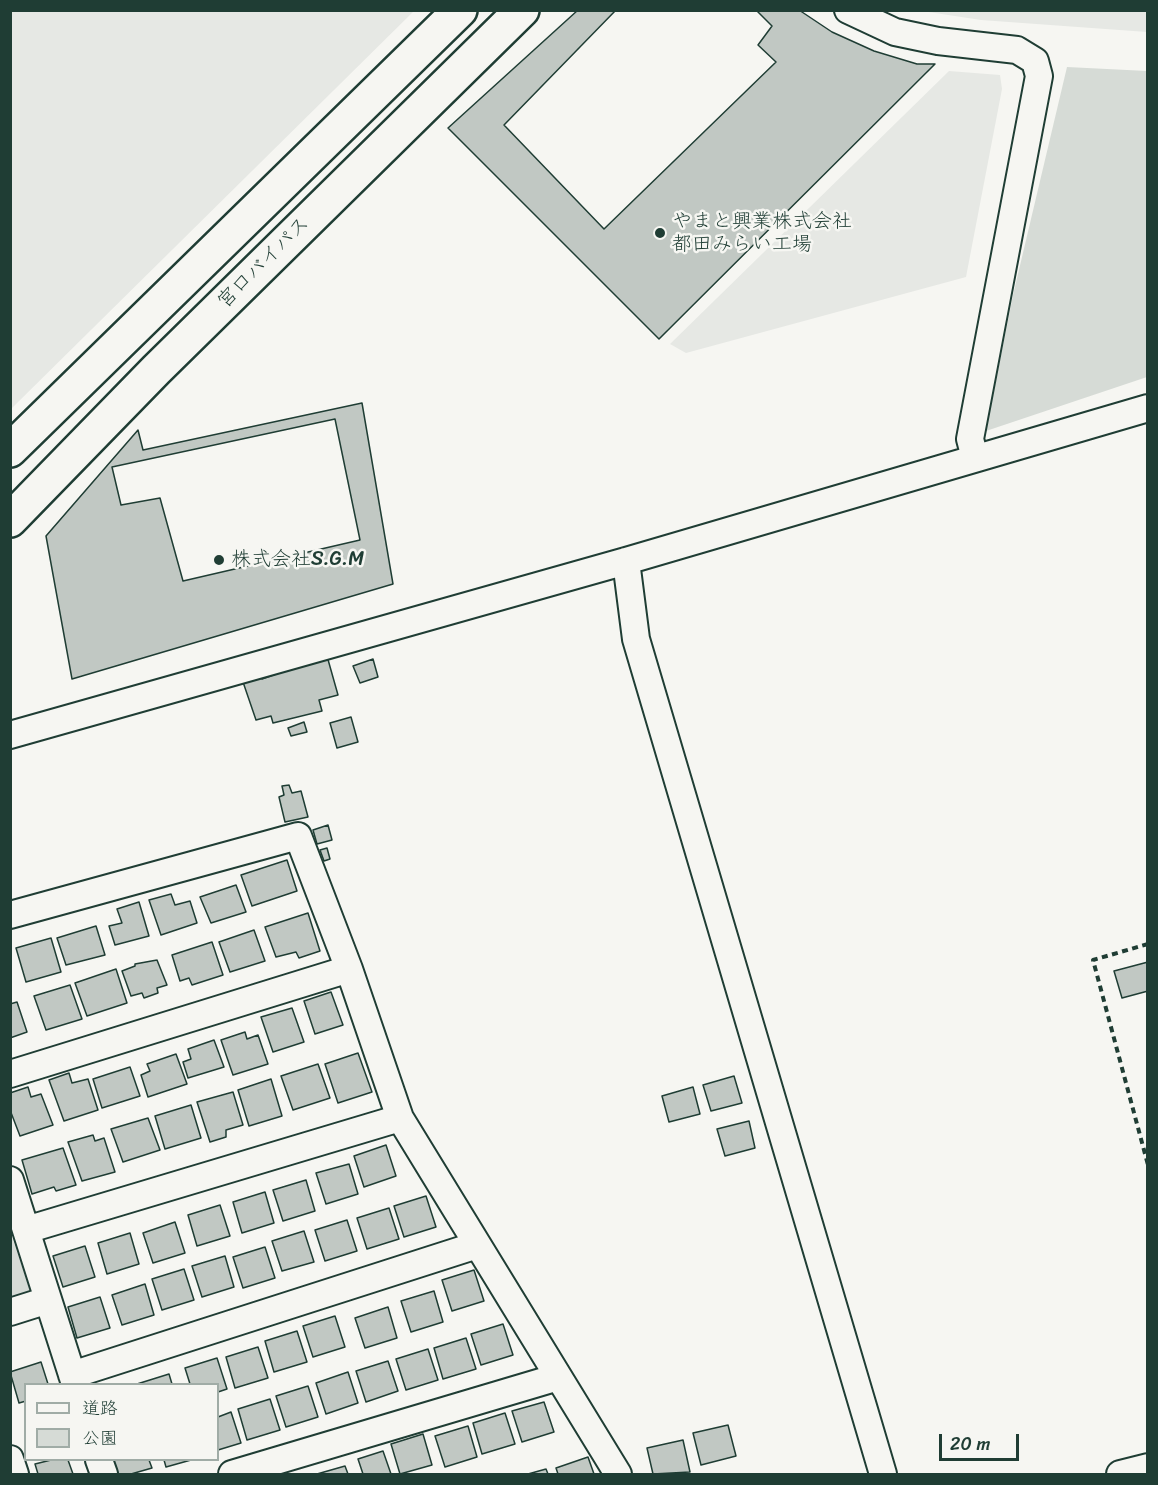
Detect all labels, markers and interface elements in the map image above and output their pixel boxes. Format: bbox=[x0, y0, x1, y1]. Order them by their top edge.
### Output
place label: やまと興業株式会社 都田みらい工場 bbox=[672, 210, 852, 257]
street label: 宮口バイパス bbox=[213, 212, 315, 314]
marker: やまと興業株式会社 都田みらい工場 bbox=[653, 226, 667, 240]
place label: 株式会社S.G.M bbox=[231, 548, 364, 572]
marker: 株式会社S.G.M bbox=[212, 553, 226, 567]
legend bbox=[24, 1383, 219, 1461]
text: 道路 bbox=[82, 1392, 118, 1424]
text: 公園 bbox=[82, 1422, 118, 1454]
scale bar bbox=[942, 1422, 1022, 1460]
text: 20 m bbox=[950, 1428, 990, 1460]

